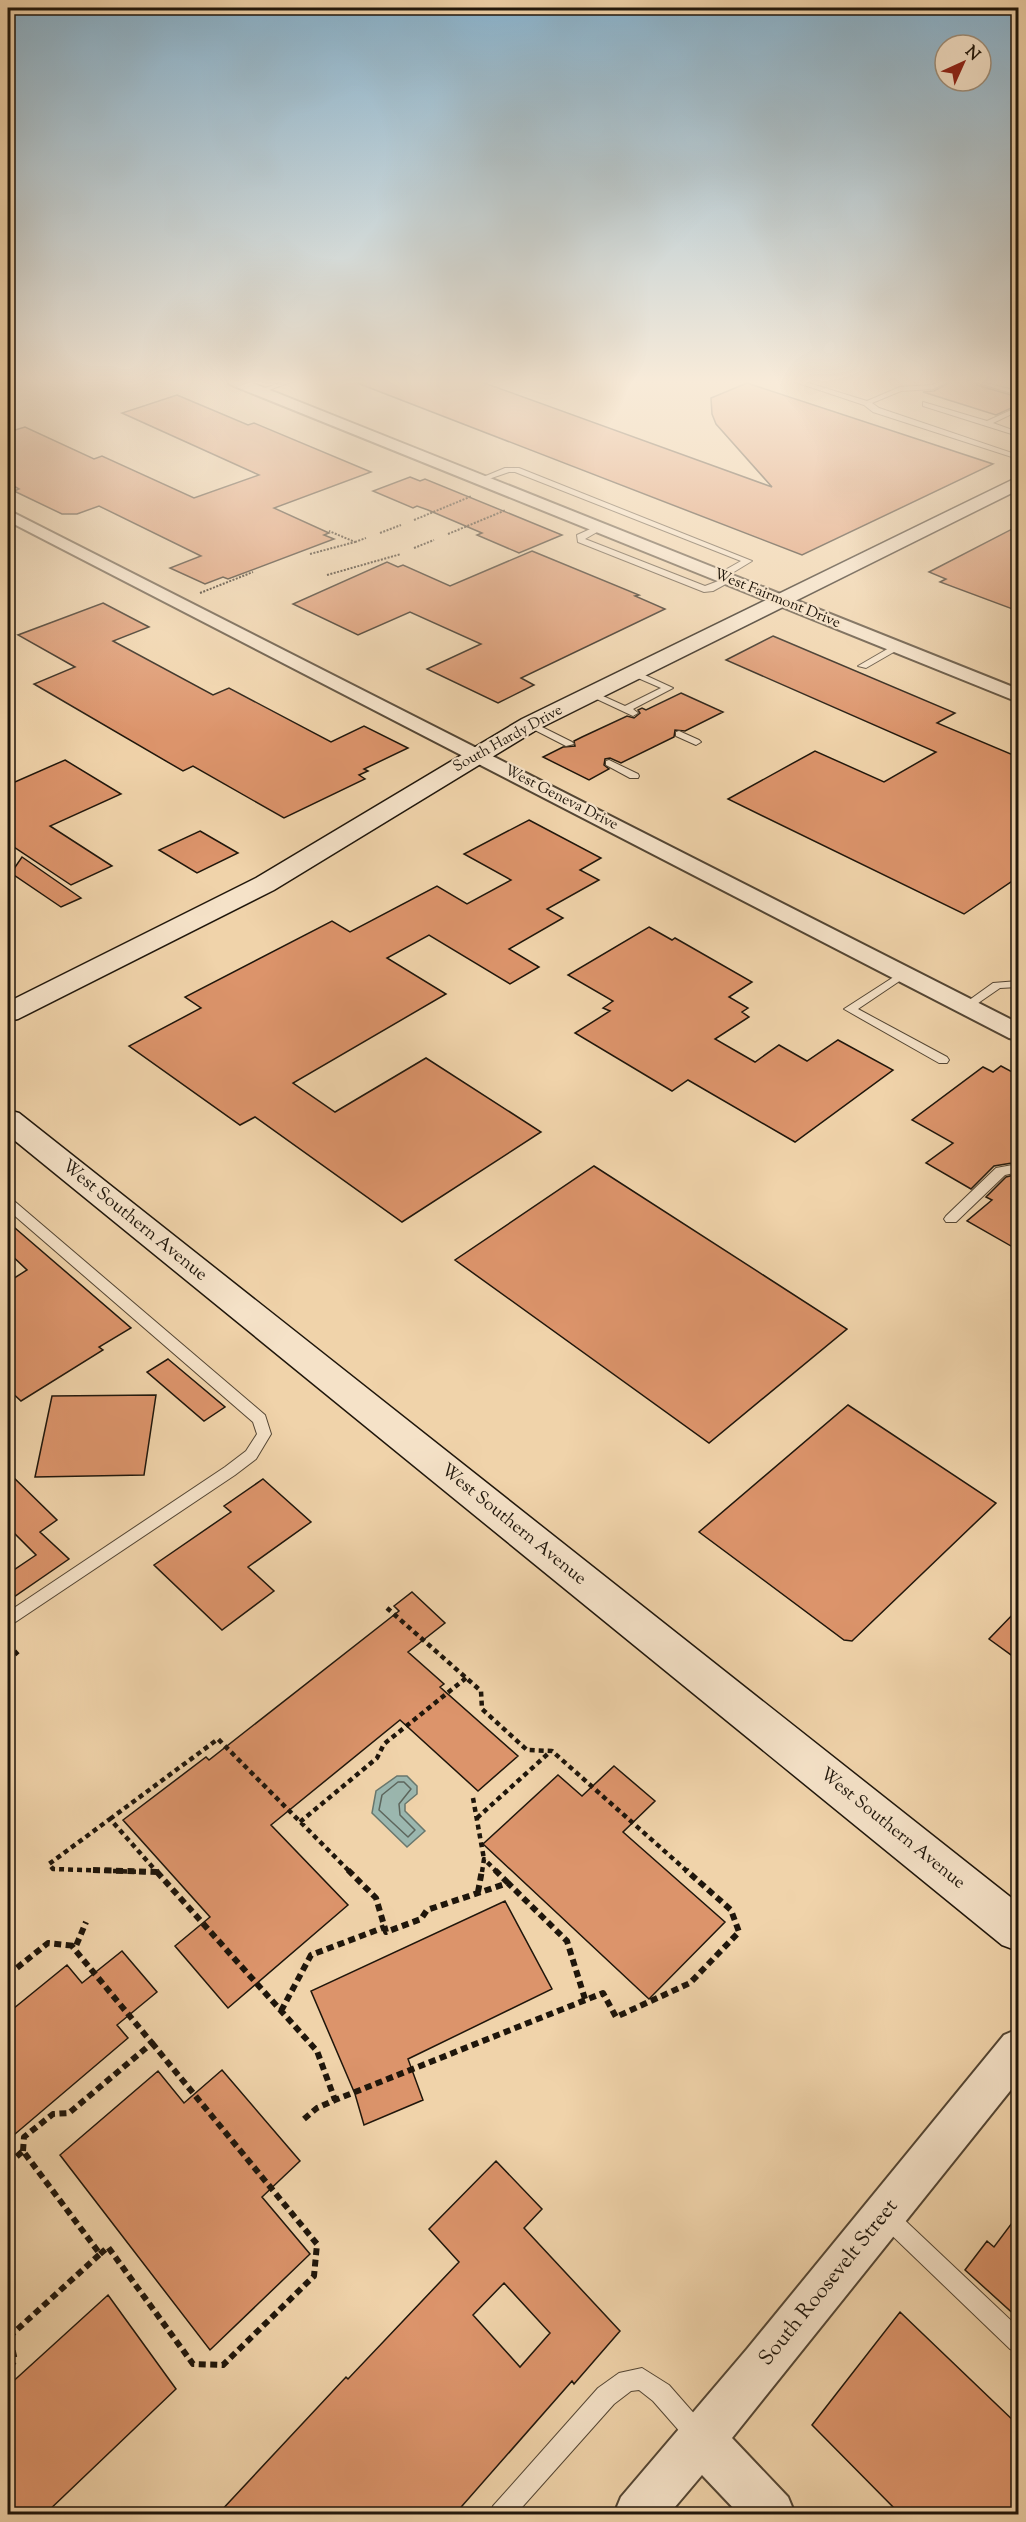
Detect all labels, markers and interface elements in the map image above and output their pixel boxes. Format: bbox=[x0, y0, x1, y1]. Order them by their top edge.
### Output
north arrow bbox=[933, 33, 993, 93]
text: N bbox=[959, 42, 985, 67]
street label: West Fairmont Drive bbox=[711, 564, 843, 634]
street label: South Hardy Drive bbox=[449, 700, 567, 778]
street label: West Geneva Drive bbox=[500, 760, 622, 836]
street label: West Southern Avenue bbox=[56, 1154, 212, 1288]
street label: West Southern Avenue bbox=[435, 1458, 591, 1592]
street label: West Southern Avenue bbox=[814, 1762, 970, 1896]
street label: South Roosevelt Street bbox=[752, 2193, 906, 2373]

